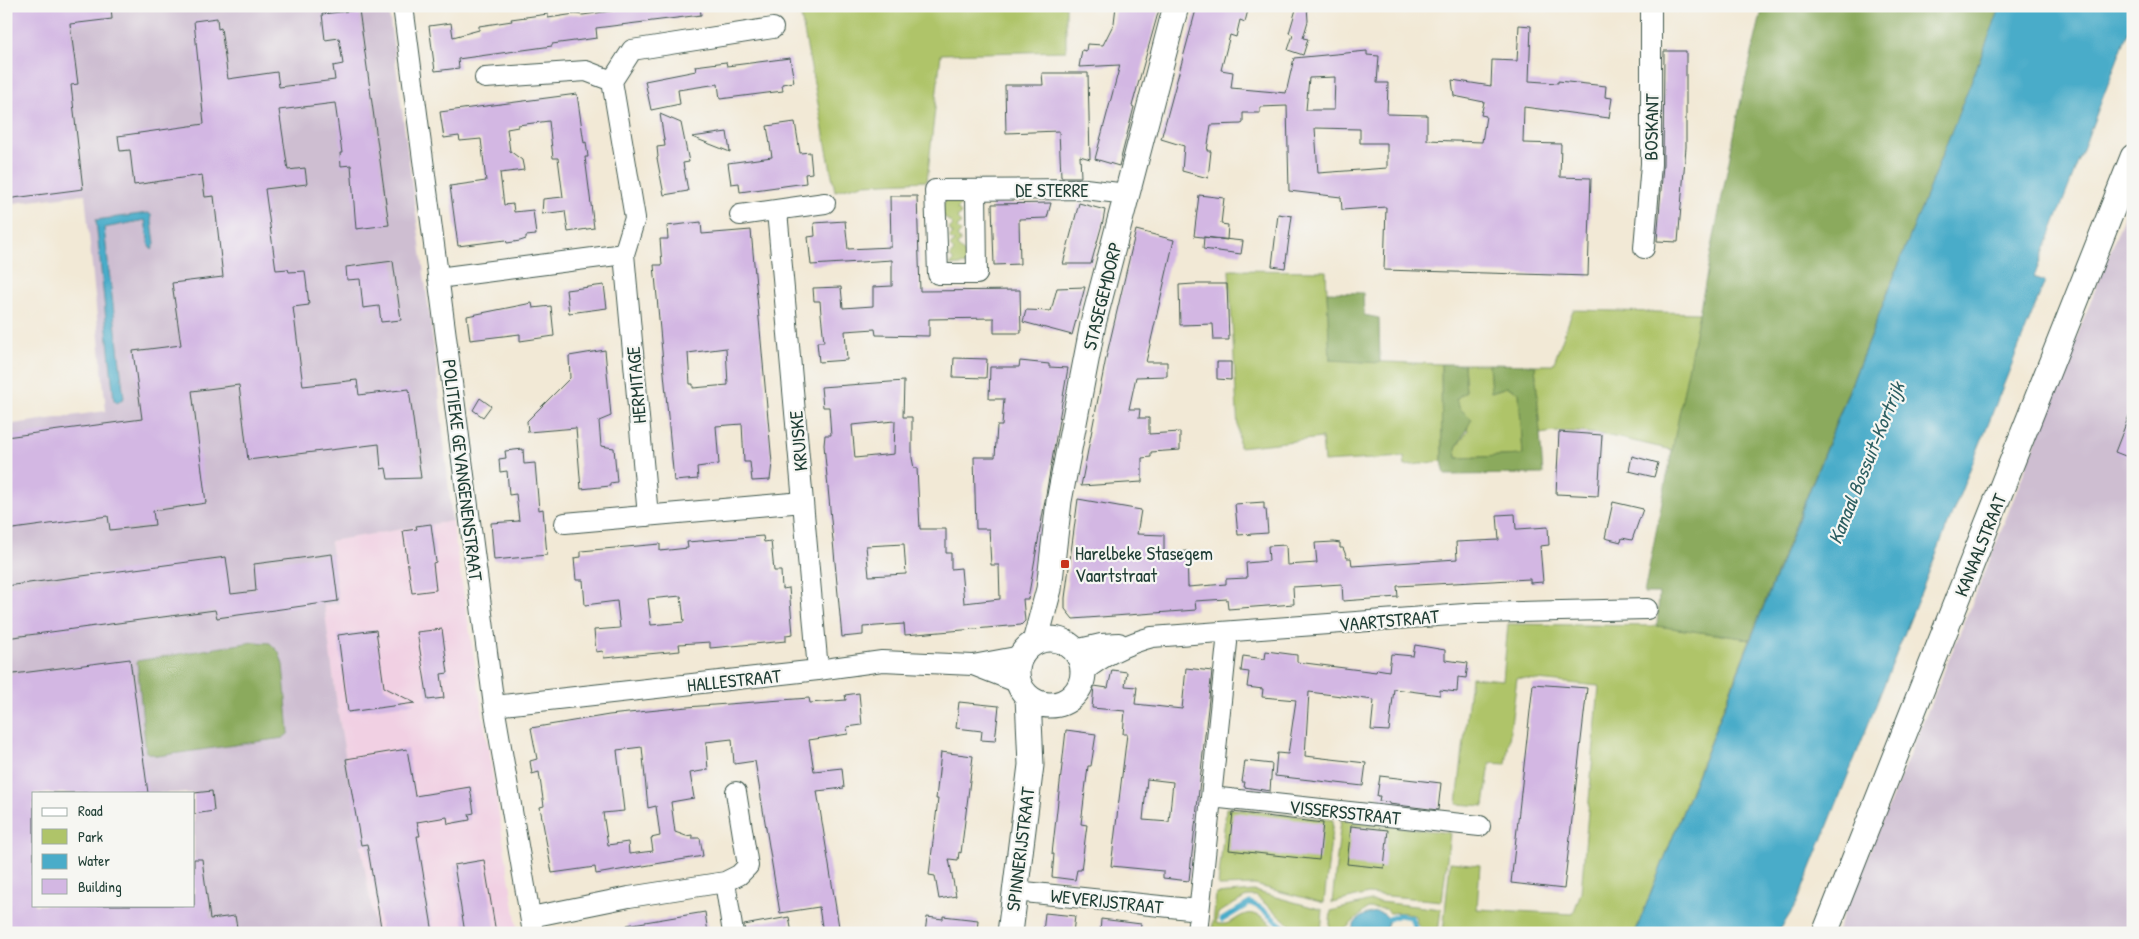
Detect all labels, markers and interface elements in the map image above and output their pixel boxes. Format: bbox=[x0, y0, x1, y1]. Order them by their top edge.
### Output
street label: BOSKANT bbox=[1637, 92, 1665, 161]
street label: DE STERRE bbox=[1015, 177, 1089, 203]
street label: STASEGEMDORP bbox=[1076, 239, 1128, 353]
street label: HERMITAGE bbox=[620, 345, 652, 425]
street label: POLITIEKE GEVANGENENSTRAAT bbox=[437, 358, 490, 583]
water label: Kanaal Bossuit-Kortrijk bbox=[1821, 376, 1911, 548]
street label: KRUISKE bbox=[782, 409, 814, 472]
street label: KANAALSTRAAT bbox=[1948, 489, 2013, 600]
place label: Harelbeke Stasegem Vaartstraat bbox=[1075, 540, 1213, 588]
marker: Harelbeke Stasegem Vaartstraat bbox=[1059, 558, 1071, 570]
street label: VAARTSTRAAT bbox=[1338, 603, 1441, 637]
street label: HALLESTRAAT bbox=[686, 662, 783, 698]
street label: SPINNERIJSTRAAT bbox=[999, 784, 1041, 912]
legend bbox=[32, 792, 195, 906]
street label: VISSERSSTRAAT bbox=[1288, 793, 1403, 831]
text: Road bbox=[78, 800, 103, 821]
text: Park bbox=[78, 826, 103, 847]
text: Water bbox=[78, 850, 110, 871]
text: Building bbox=[78, 876, 122, 897]
street label: WEVERIJSTRAAT bbox=[1049, 882, 1166, 920]

